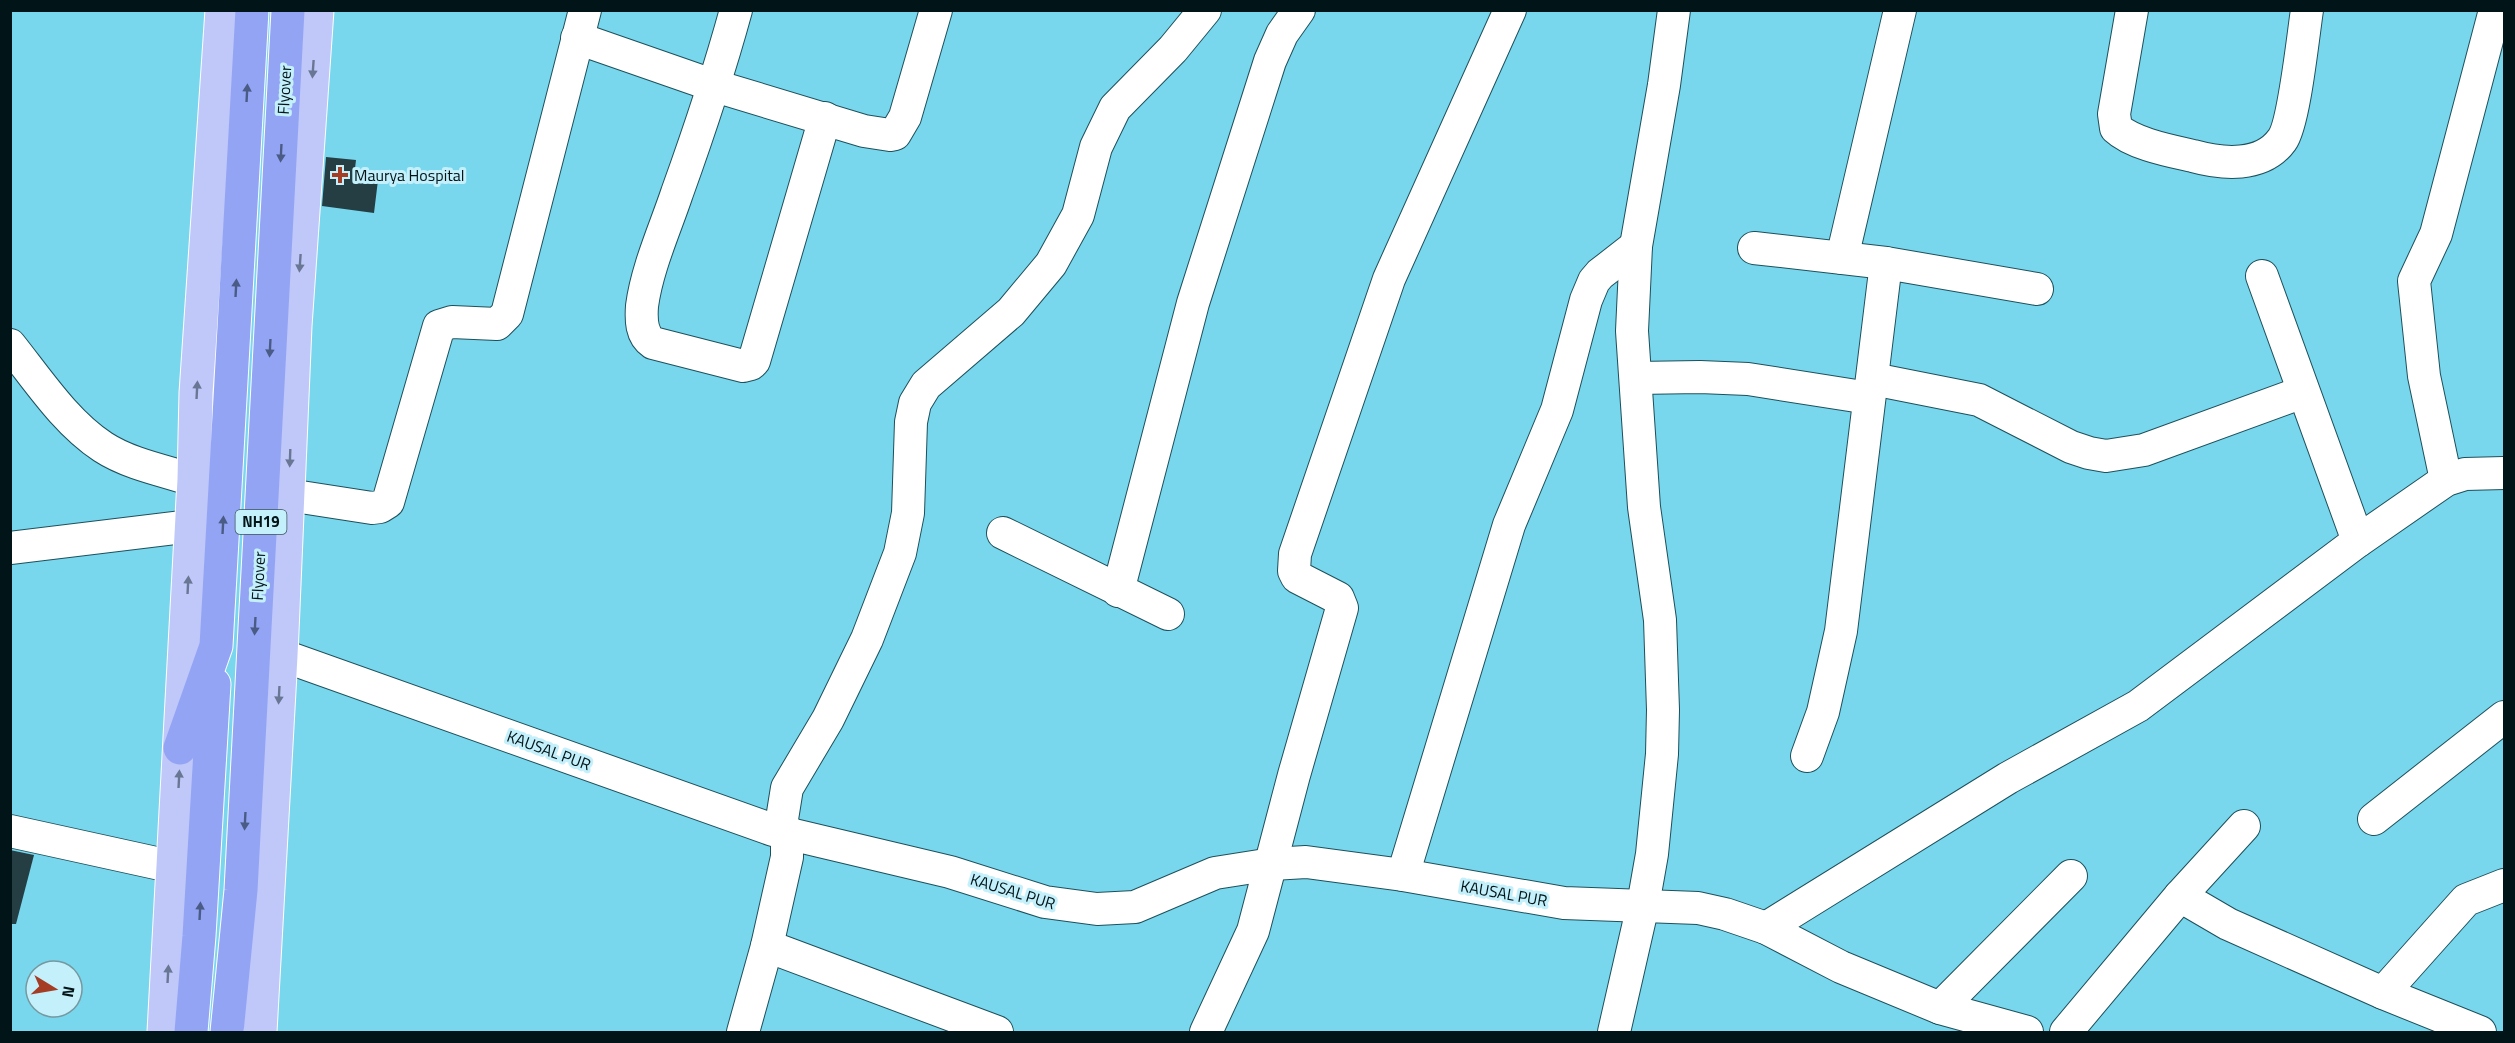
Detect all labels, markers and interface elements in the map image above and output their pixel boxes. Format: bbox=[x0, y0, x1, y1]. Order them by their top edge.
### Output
one-way arrow bbox=[309, 59, 318, 78]
street label: Flyover bbox=[271, 64, 297, 115]
one-way arrow bbox=[243, 84, 252, 103]
one-way arrow bbox=[276, 143, 285, 162]
place label: Maurya Hospital bbox=[354, 163, 464, 187]
marker: Maurya Hospital bbox=[331, 166, 349, 184]
one-way arrow bbox=[295, 254, 304, 273]
one-way arrow bbox=[232, 278, 241, 297]
one-way arrow bbox=[266, 338, 275, 357]
one-way arrow bbox=[192, 380, 201, 399]
one-way arrow bbox=[285, 449, 294, 468]
road number: NH19 bbox=[236, 510, 286, 534]
one-way arrow bbox=[218, 515, 228, 534]
street label: Flyover bbox=[245, 550, 271, 601]
one-way arrow bbox=[184, 575, 193, 594]
one-way arrow bbox=[251, 617, 260, 636]
one-way arrow bbox=[274, 685, 283, 704]
street label: KAUSAL PUR bbox=[504, 724, 594, 776]
one-way arrow bbox=[174, 770, 183, 789]
one-way arrow bbox=[240, 811, 250, 830]
street label: KAUSAL PUR bbox=[968, 867, 1059, 915]
street label: KAUSAL PUR bbox=[1459, 874, 1549, 912]
one-way arrow bbox=[196, 902, 205, 921]
north arrow bbox=[24, 959, 84, 1019]
one-way arrow bbox=[164, 965, 173, 984]
text: N bbox=[56, 984, 82, 1000]

